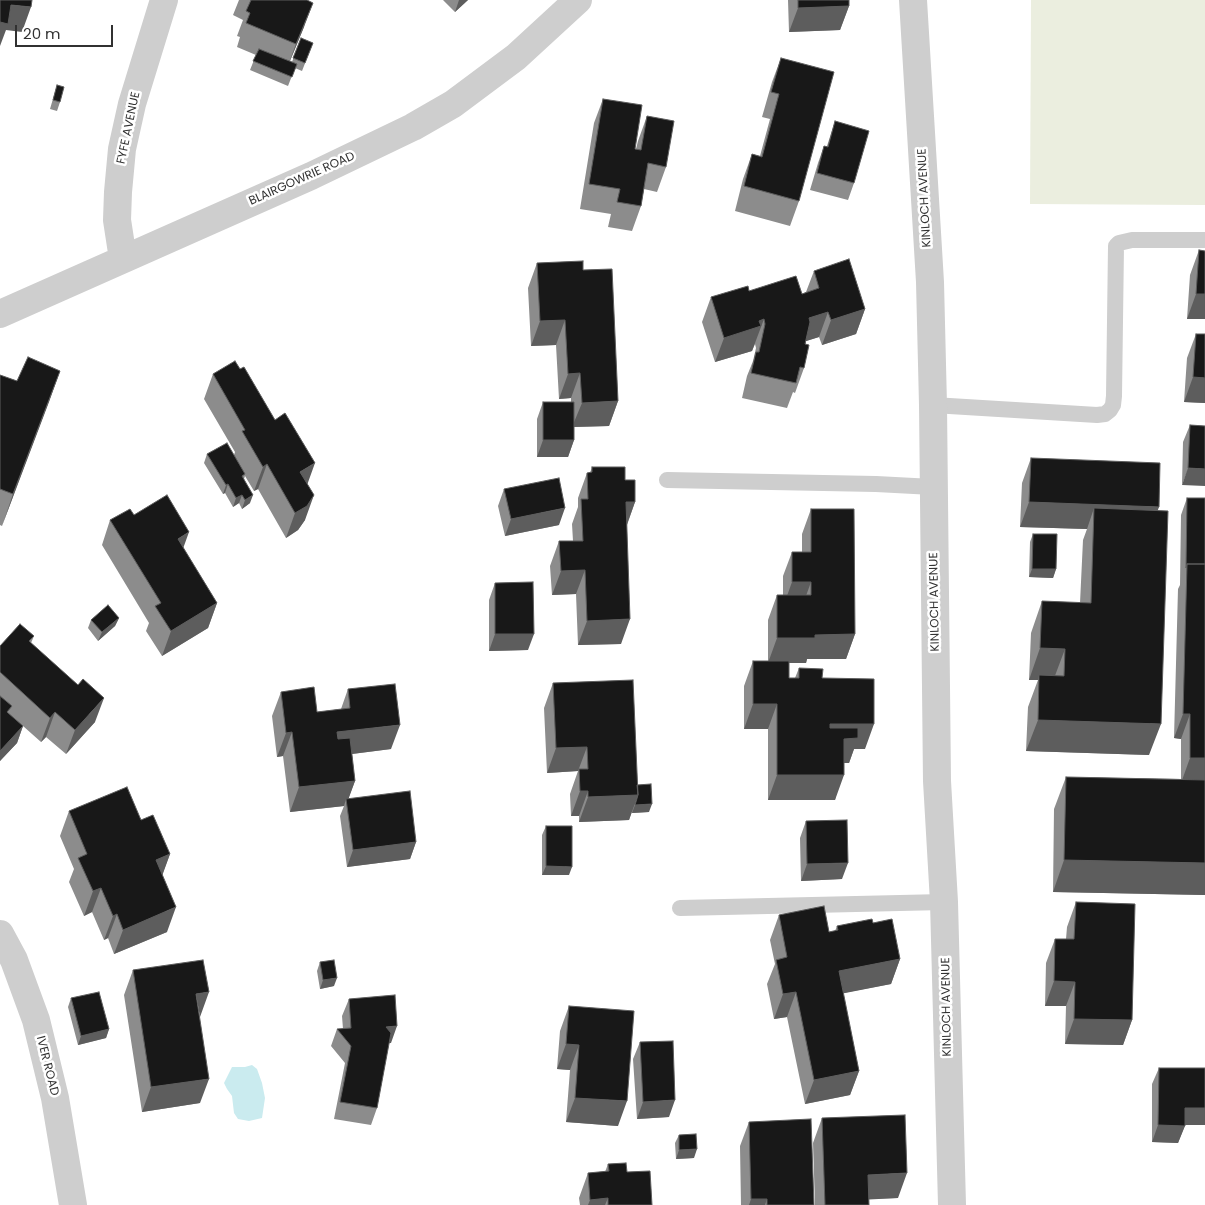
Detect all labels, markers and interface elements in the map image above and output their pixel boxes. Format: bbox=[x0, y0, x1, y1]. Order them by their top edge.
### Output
scale bar bbox=[18, 15, 115, 47]
text: 20 m bbox=[23, 23, 61, 44]
street label: FYFE AVENUE bbox=[114, 91, 144, 165]
street label: KINLOCH AVENUE bbox=[915, 148, 935, 248]
street label: BLAIRGOWRIE ROAD bbox=[247, 149, 357, 209]
street label: KINLOCH AVENUE bbox=[927, 552, 943, 652]
street label: KINLOCH AVENUE bbox=[939, 957, 955, 1057]
street label: IVER ROAD bbox=[33, 1035, 61, 1097]

